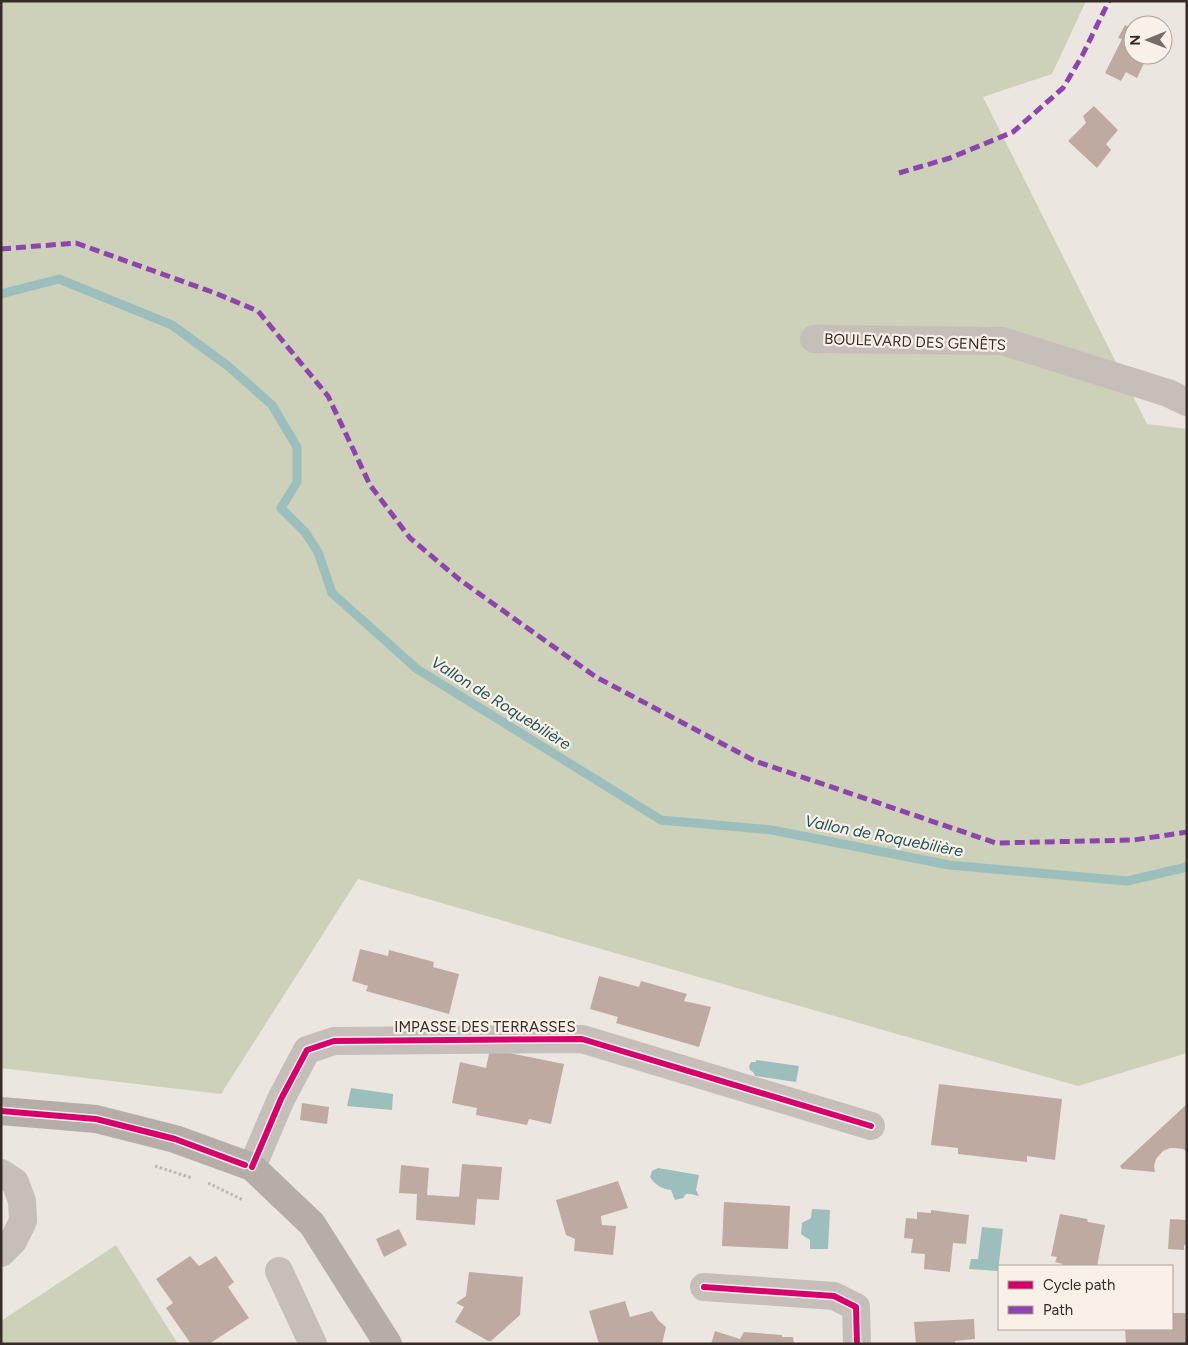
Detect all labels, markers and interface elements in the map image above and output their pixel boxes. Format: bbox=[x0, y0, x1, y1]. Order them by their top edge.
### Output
north arrow bbox=[1123, 15, 1173, 65]
text: N bbox=[1127, 35, 1144, 46]
street label: BOULEVARD DES GENÊTS bbox=[824, 330, 1006, 354]
water label: Vallon de Roquebilière bbox=[428, 652, 575, 754]
water label: Vallon de Roquebilière bbox=[803, 811, 965, 861]
street label: IMPASSE DES TERRASSES bbox=[394, 1018, 576, 1036]
legend bbox=[998, 1265, 1173, 1330]
text: Cycle path bbox=[1043, 1276, 1115, 1294]
text: Path bbox=[1043, 1301, 1073, 1319]

